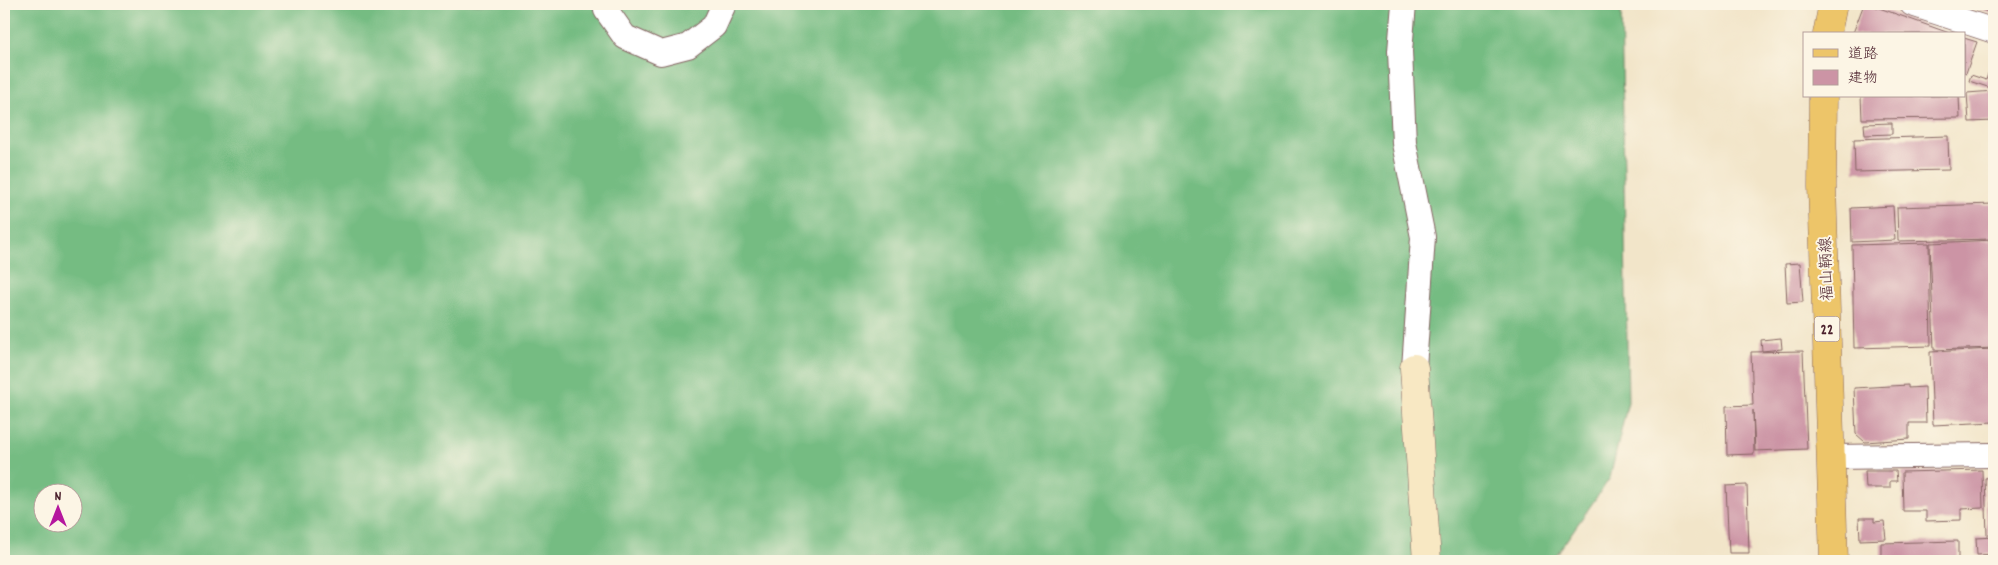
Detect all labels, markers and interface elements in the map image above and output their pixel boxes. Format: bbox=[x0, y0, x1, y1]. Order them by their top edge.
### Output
legend bbox=[1803, 32, 1966, 98]
text: 道路 bbox=[1848, 44, 1878, 66]
text: 建物 bbox=[1848, 68, 1878, 90]
street label: 福山鞆線 bbox=[1815, 237, 1840, 301]
road number: 22 bbox=[1814, 316, 1840, 342]
north arrow bbox=[32, 482, 82, 532]
text: N bbox=[55, 487, 62, 507]

